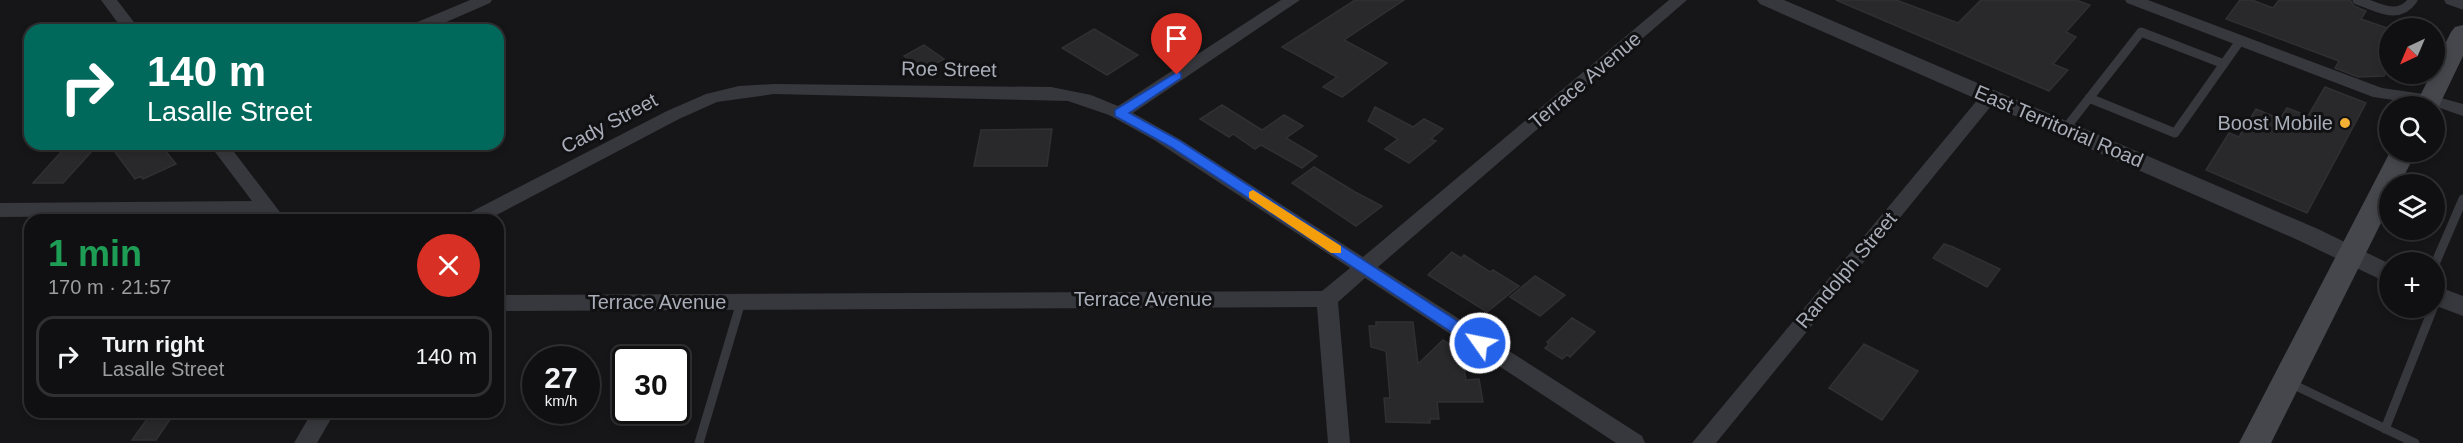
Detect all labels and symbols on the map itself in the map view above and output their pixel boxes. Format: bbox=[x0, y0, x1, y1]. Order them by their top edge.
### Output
pin bbox=[1151, 13, 1202, 75]
north arrow bbox=[2379, 18, 2445, 84]
street label: Terrace Avenue bbox=[1525, 27, 1645, 133]
street label: Roe Street bbox=[901, 57, 997, 81]
street label: East Territorial Road bbox=[1971, 81, 2147, 171]
street label: Cady Street bbox=[557, 88, 661, 158]
place label: Boost Mobile bbox=[2217, 112, 2333, 134]
marker: Boost Mobile bbox=[2338, 116, 2352, 130]
street label: Randolph Street bbox=[1791, 207, 1901, 332]
street label: Terrace Avenue bbox=[1074, 288, 1212, 310]
street label: Terrace Avenue bbox=[588, 291, 726, 313]
position arrow bbox=[1448, 311, 1512, 375]
speed limit sign: 30 bbox=[612, 346, 690, 424]

